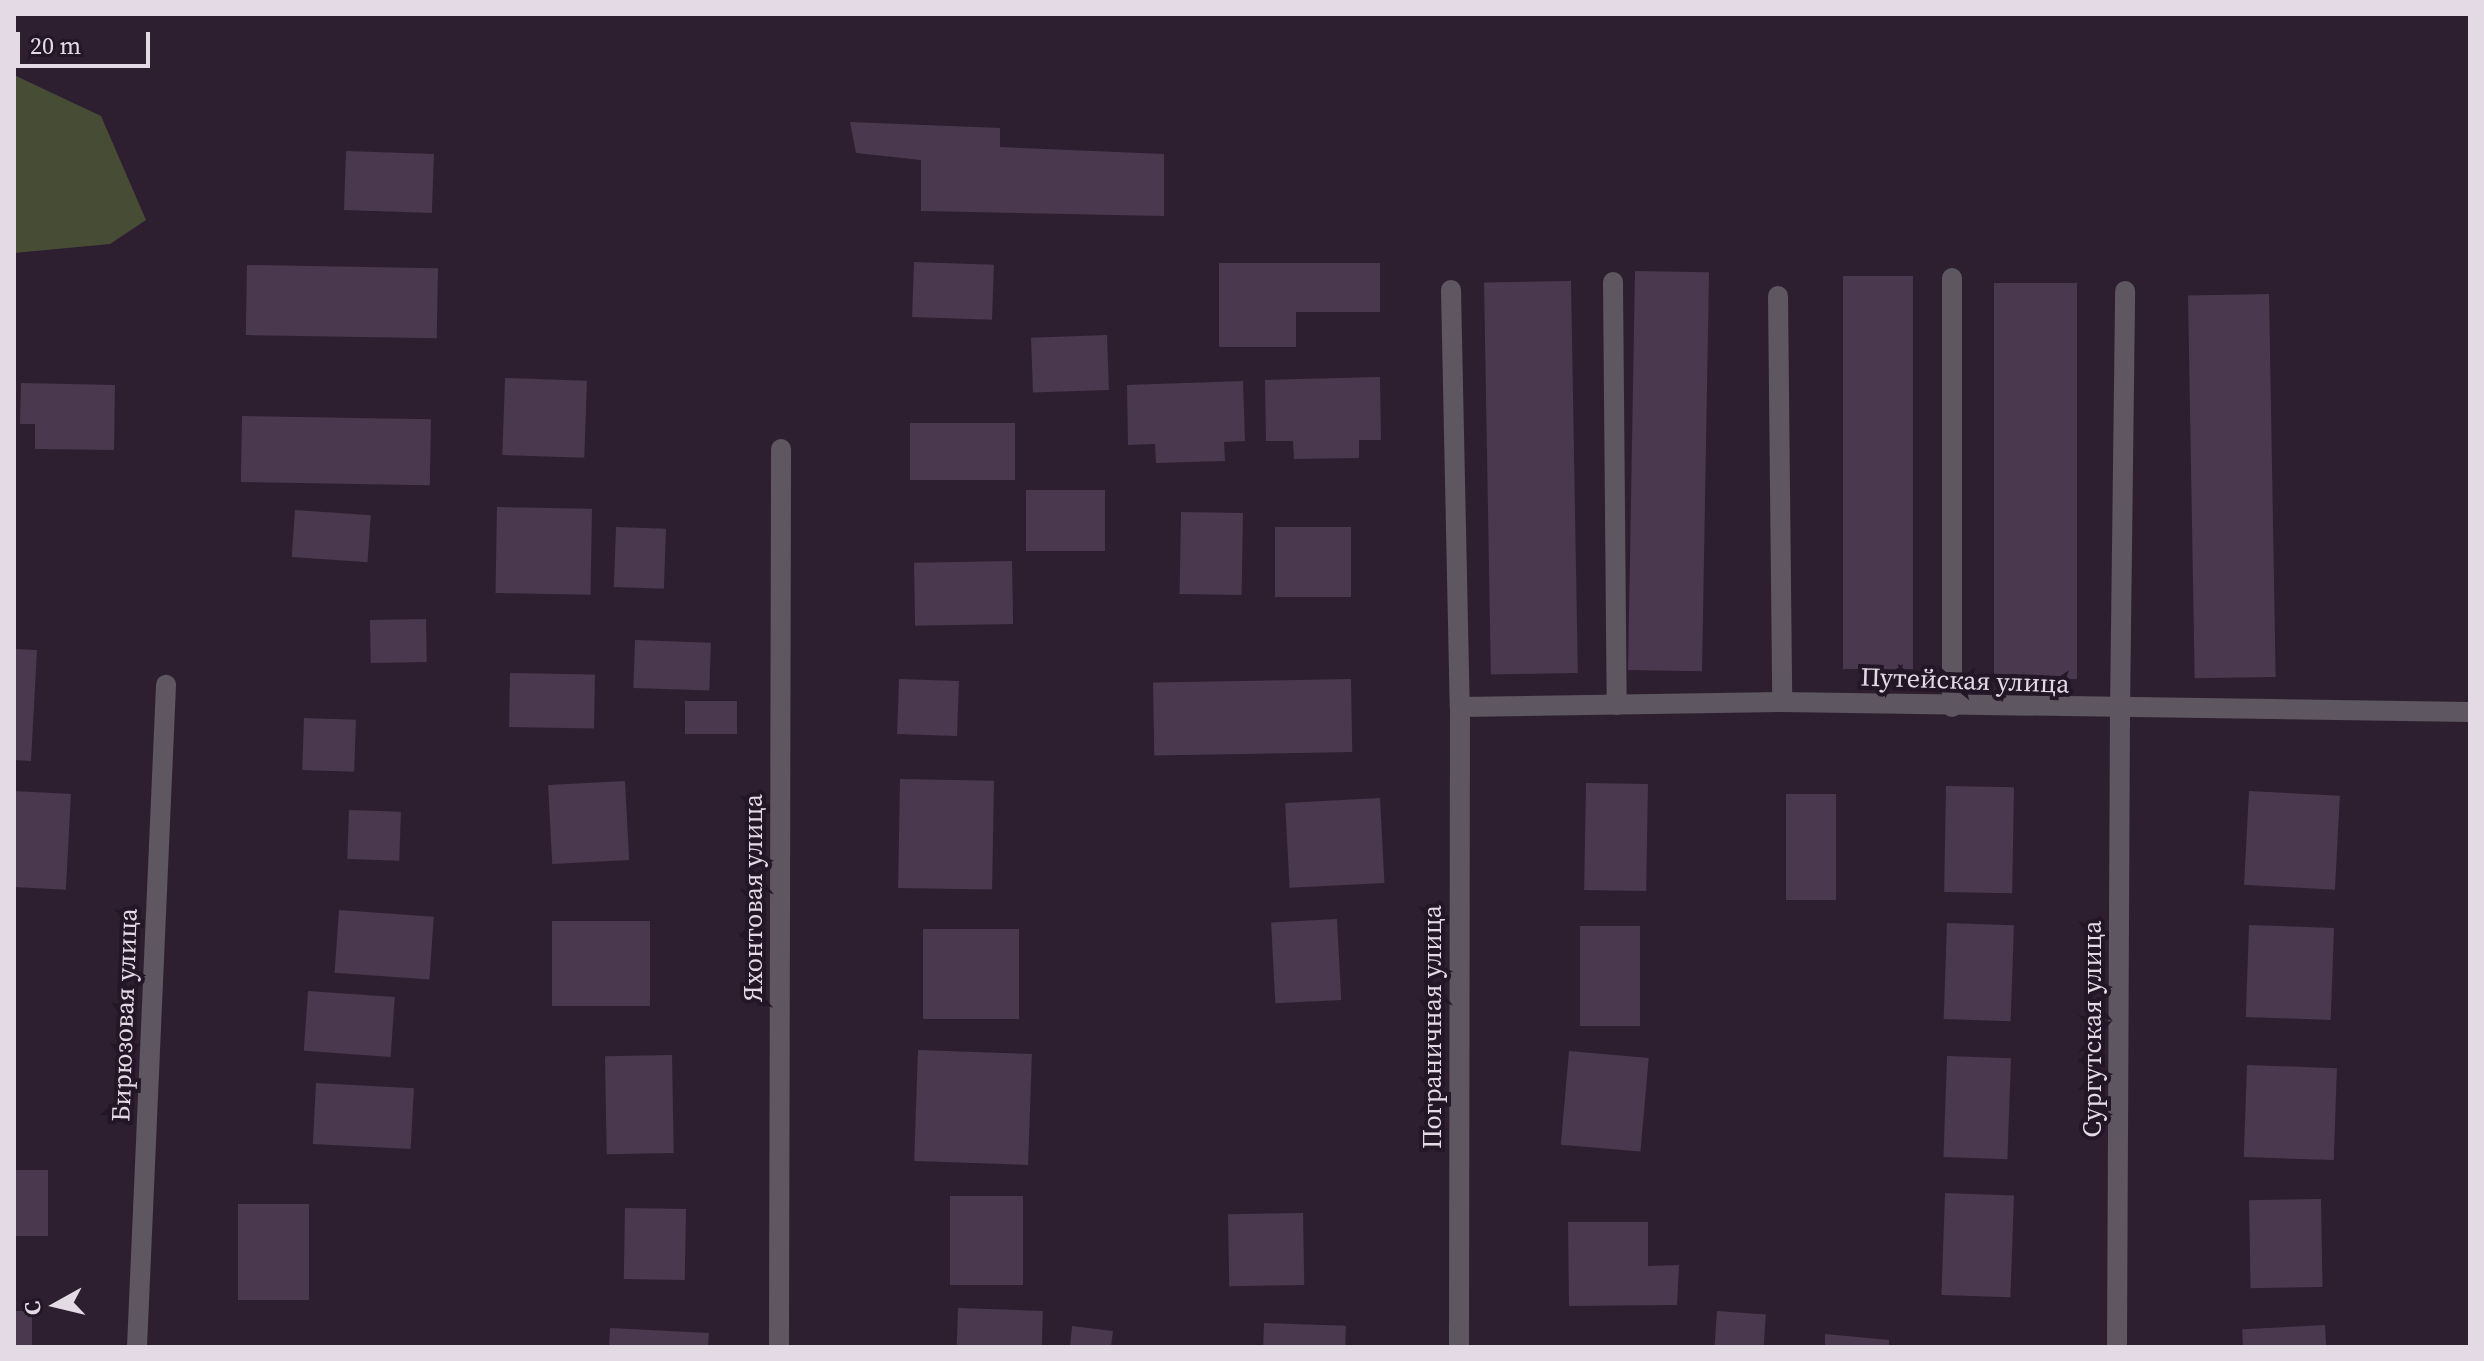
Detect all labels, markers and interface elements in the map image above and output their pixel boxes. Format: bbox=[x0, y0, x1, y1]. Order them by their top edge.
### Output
scale bar bbox=[20, 16, 154, 66]
text: 20 m bbox=[30, 29, 81, 62]
street label: Путейская улица bbox=[1860, 662, 2070, 700]
street label: Яхонтовая улица bbox=[738, 794, 770, 1002]
street label: Пограничная улица bbox=[1417, 905, 1449, 1149]
street label: Бирюзовая улица bbox=[106, 908, 144, 1122]
street label: Сургутская улица bbox=[2077, 921, 2109, 1137]
north arrow bbox=[16, 1265, 96, 1345]
text: С bbox=[16, 1299, 48, 1317]

